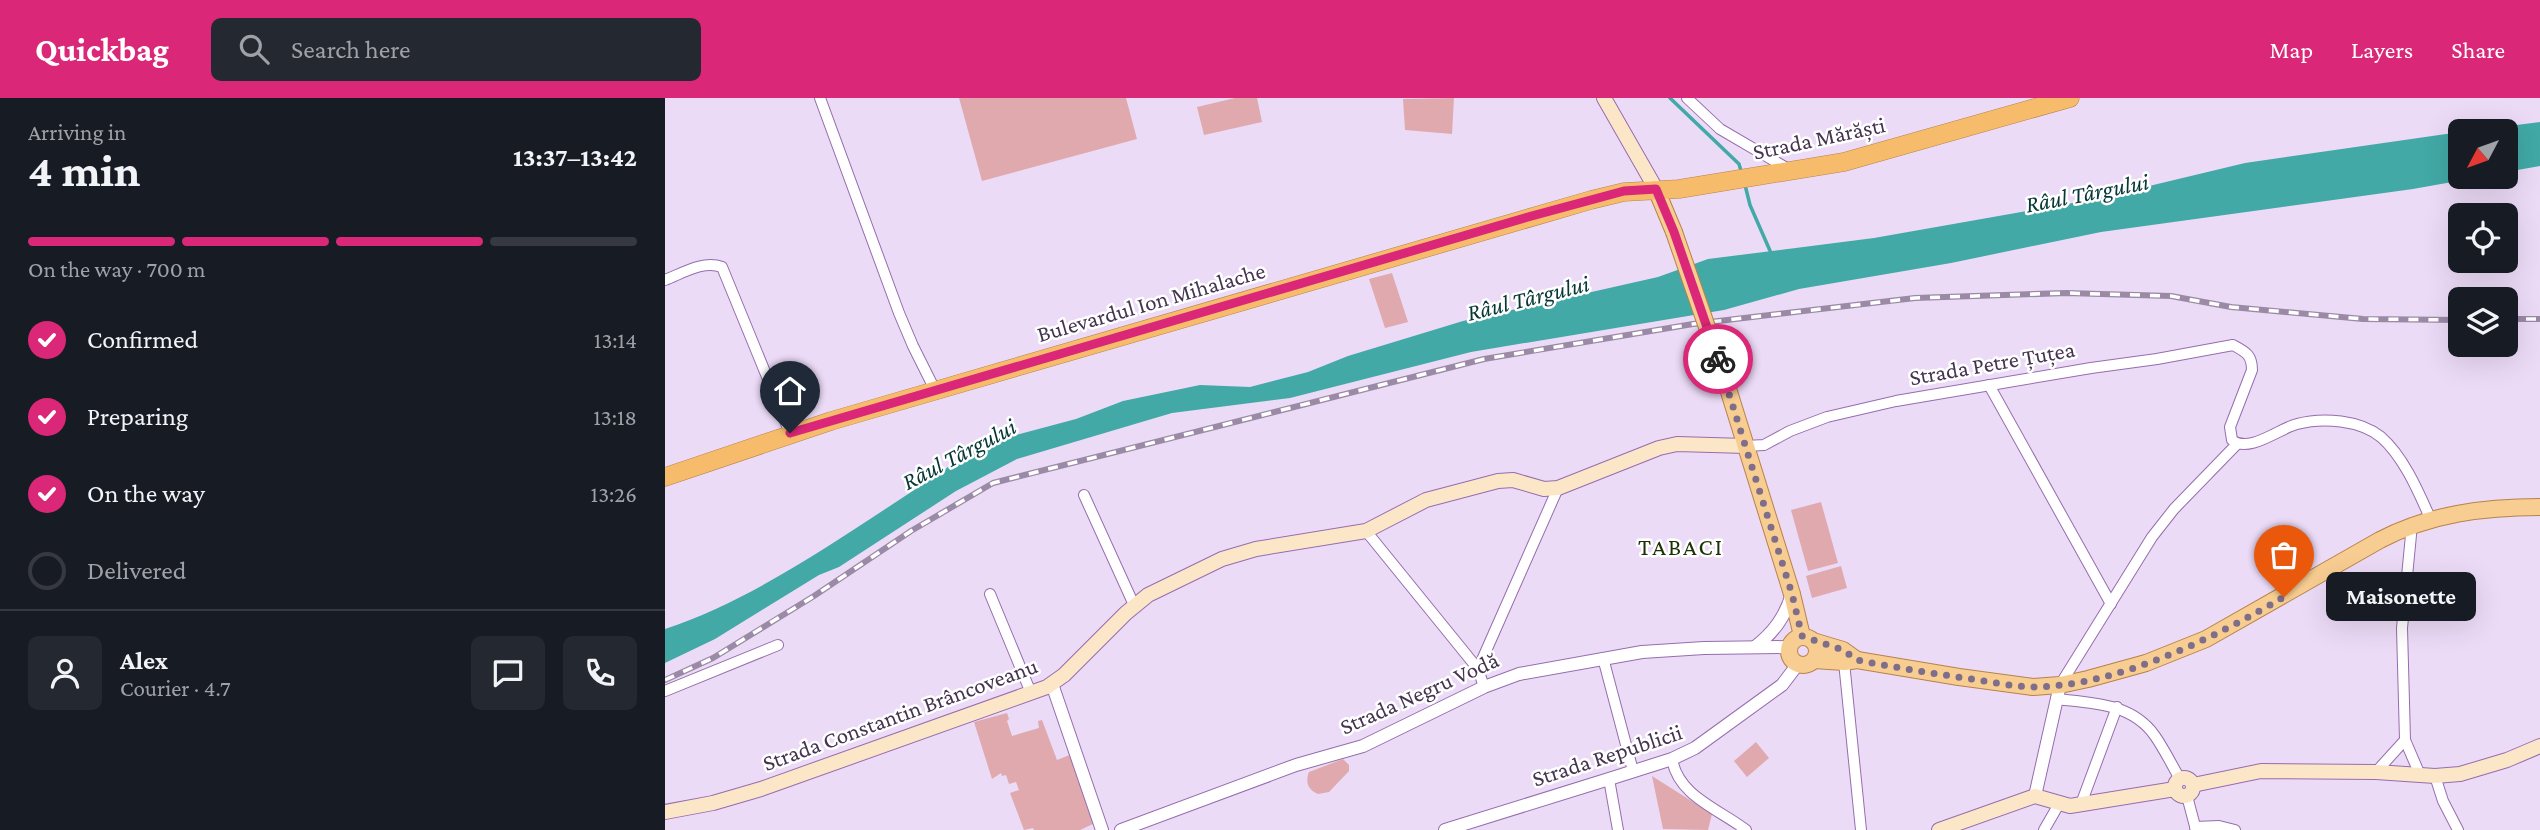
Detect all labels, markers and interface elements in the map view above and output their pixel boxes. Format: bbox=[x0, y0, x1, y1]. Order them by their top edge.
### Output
search box bbox=[211, 18, 701, 81]
icon: search bbox=[235, 30, 273, 68]
text: Quickbag bbox=[35, 31, 169, 68]
text: Search here bbox=[291, 35, 410, 64]
text: Map bbox=[2269, 36, 2313, 63]
text: Layers bbox=[2351, 36, 2413, 63]
text: Share bbox=[2451, 36, 2505, 63]
street label: Strada Mărăști bbox=[1750, 111, 1888, 167]
text: Arriving in bbox=[28, 119, 126, 145]
north arrow bbox=[2448, 119, 2518, 189]
map controls bbox=[2448, 119, 2518, 357]
text: 13:37–13:42 bbox=[513, 143, 637, 172]
text: 4 min bbox=[28, 145, 140, 196]
water label: Râul Târgului bbox=[2023, 167, 2151, 218]
button: locate bbox=[2448, 203, 2518, 273]
text: On the way · 700 m bbox=[28, 256, 206, 282]
street label: Bulevardul Ion Mihalache bbox=[1034, 257, 1268, 347]
water label: Râul Târgului bbox=[1464, 269, 1592, 326]
button: layers bbox=[2448, 287, 2518, 357]
icon: check bbox=[28, 321, 66, 359]
courier bbox=[1683, 324, 1753, 394]
text: Confirmed bbox=[87, 325, 198, 354]
text: 13:14 bbox=[594, 327, 637, 353]
street label: Strada Petre Țuțea bbox=[1907, 336, 2077, 392]
icon: bike bbox=[1699, 340, 1737, 378]
pin bbox=[760, 361, 820, 433]
icon: home bbox=[771, 372, 809, 410]
icon: check bbox=[28, 398, 66, 436]
text: Preparing bbox=[87, 402, 188, 431]
text: 13:18 bbox=[593, 404, 637, 430]
water label: Râul Târgului bbox=[897, 412, 1021, 495]
icon: check bbox=[28, 475, 66, 513]
text: On the way bbox=[87, 479, 205, 508]
text: 13:26 bbox=[591, 481, 637, 507]
pin bbox=[2254, 525, 2314, 597]
district label: TABACI bbox=[1638, 533, 1724, 560]
icon: bag bbox=[2265, 536, 2303, 574]
text: Delivered bbox=[87, 556, 186, 585]
callout: Maisonette bbox=[2326, 573, 2477, 622]
text: Maisonette bbox=[2346, 583, 2456, 609]
button: person bbox=[28, 636, 102, 710]
button: chat bbox=[471, 636, 545, 710]
button: phone bbox=[563, 636, 637, 710]
text: Alex bbox=[120, 646, 168, 675]
street label: Strada Negru Vodă bbox=[1336, 646, 1503, 740]
street label: Strada Constantin Brâncoveanu bbox=[759, 652, 1041, 776]
text: Courier · 4.7 bbox=[120, 675, 231, 701]
street label: Strada Republicii bbox=[1529, 719, 1685, 791]

